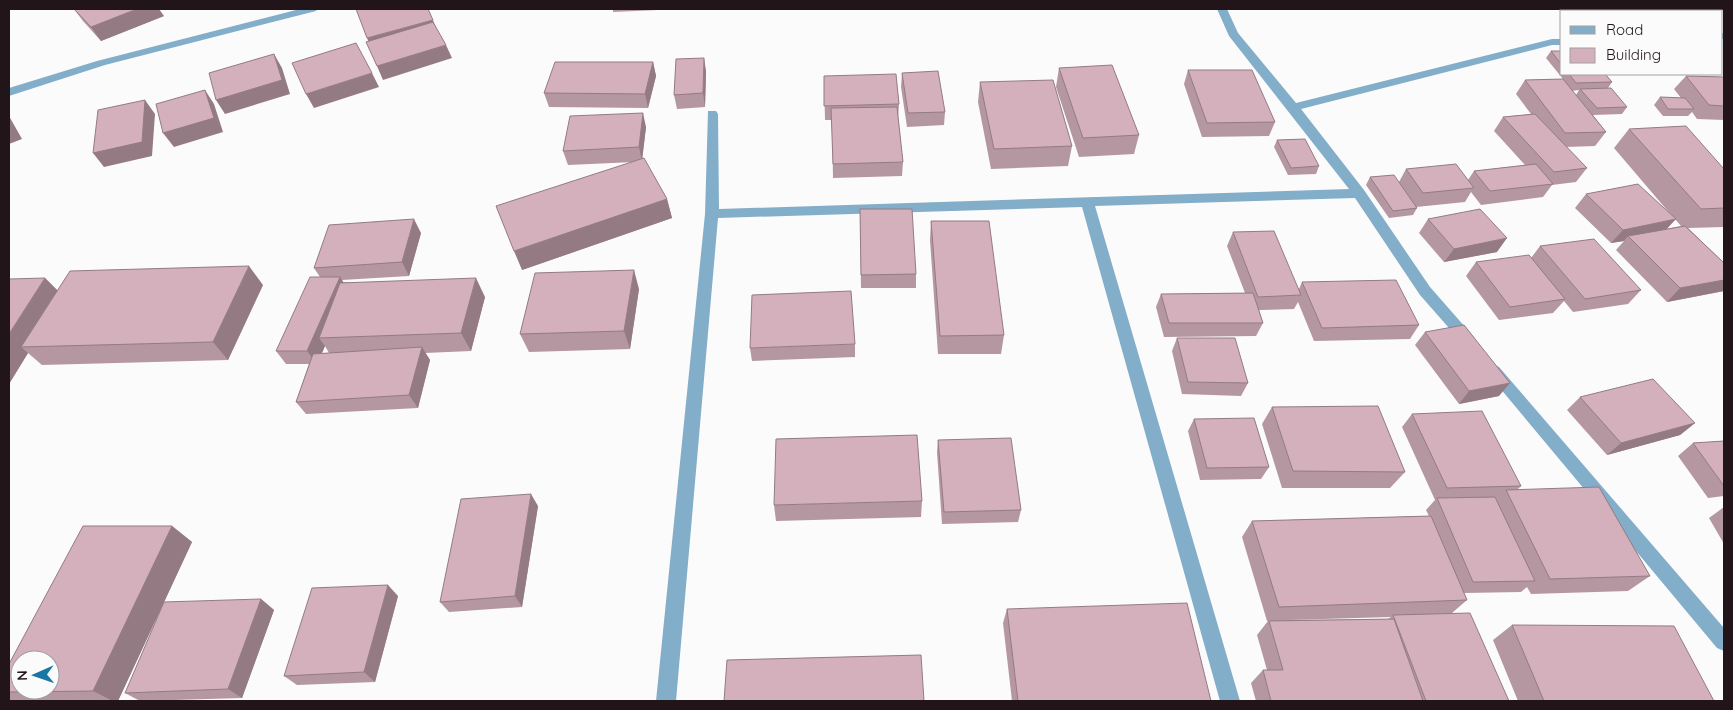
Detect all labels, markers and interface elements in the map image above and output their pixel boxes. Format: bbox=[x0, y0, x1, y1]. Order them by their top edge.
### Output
legend bbox=[1560, 10, 1723, 75]
text: Road bbox=[1606, 20, 1643, 39]
text: Building bbox=[1606, 45, 1661, 64]
north arrow bbox=[10, 650, 60, 700]
text: N bbox=[13, 670, 31, 681]

